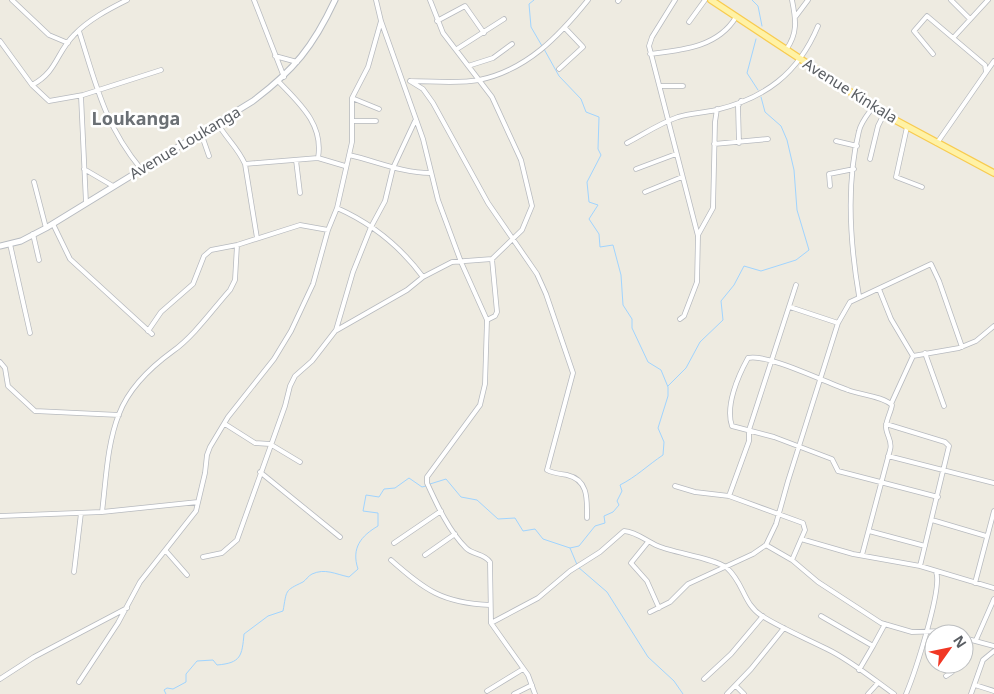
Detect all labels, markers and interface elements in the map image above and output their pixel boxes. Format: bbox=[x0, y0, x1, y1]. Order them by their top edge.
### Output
street label: Avenue Kinkala bbox=[800, 53, 901, 127]
street label: Avenue Loukanga bbox=[125, 101, 244, 183]
district label: Loukanga bbox=[92, 106, 180, 130]
north arrow bbox=[924, 624, 974, 674]
text: N bbox=[949, 632, 971, 652]

